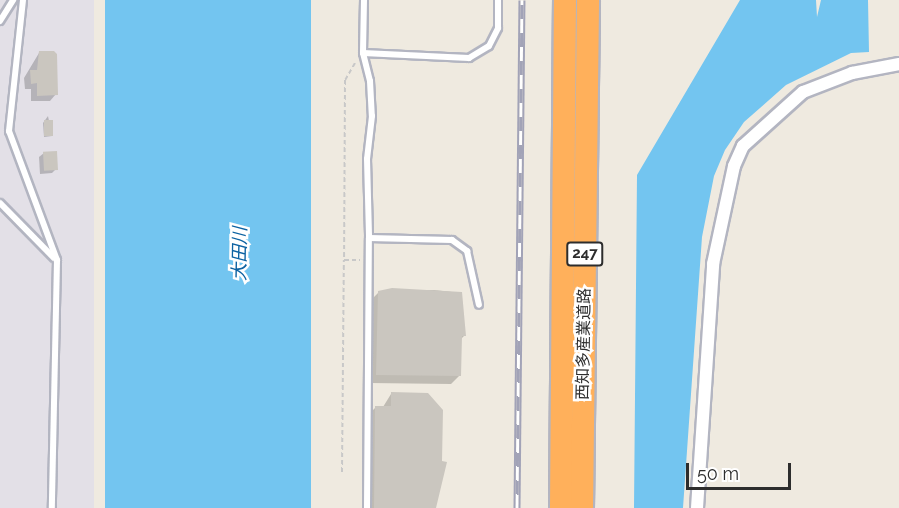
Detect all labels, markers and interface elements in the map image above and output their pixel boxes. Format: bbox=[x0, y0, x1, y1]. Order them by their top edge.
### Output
water label: 大田川 bbox=[229, 227, 251, 281]
road number: 247 bbox=[566, 242, 604, 266]
street label: 西知多産業道路 bbox=[573, 288, 595, 400]
scale bar bbox=[689, 451, 794, 489]
text: 50 m bbox=[697, 463, 739, 484]

